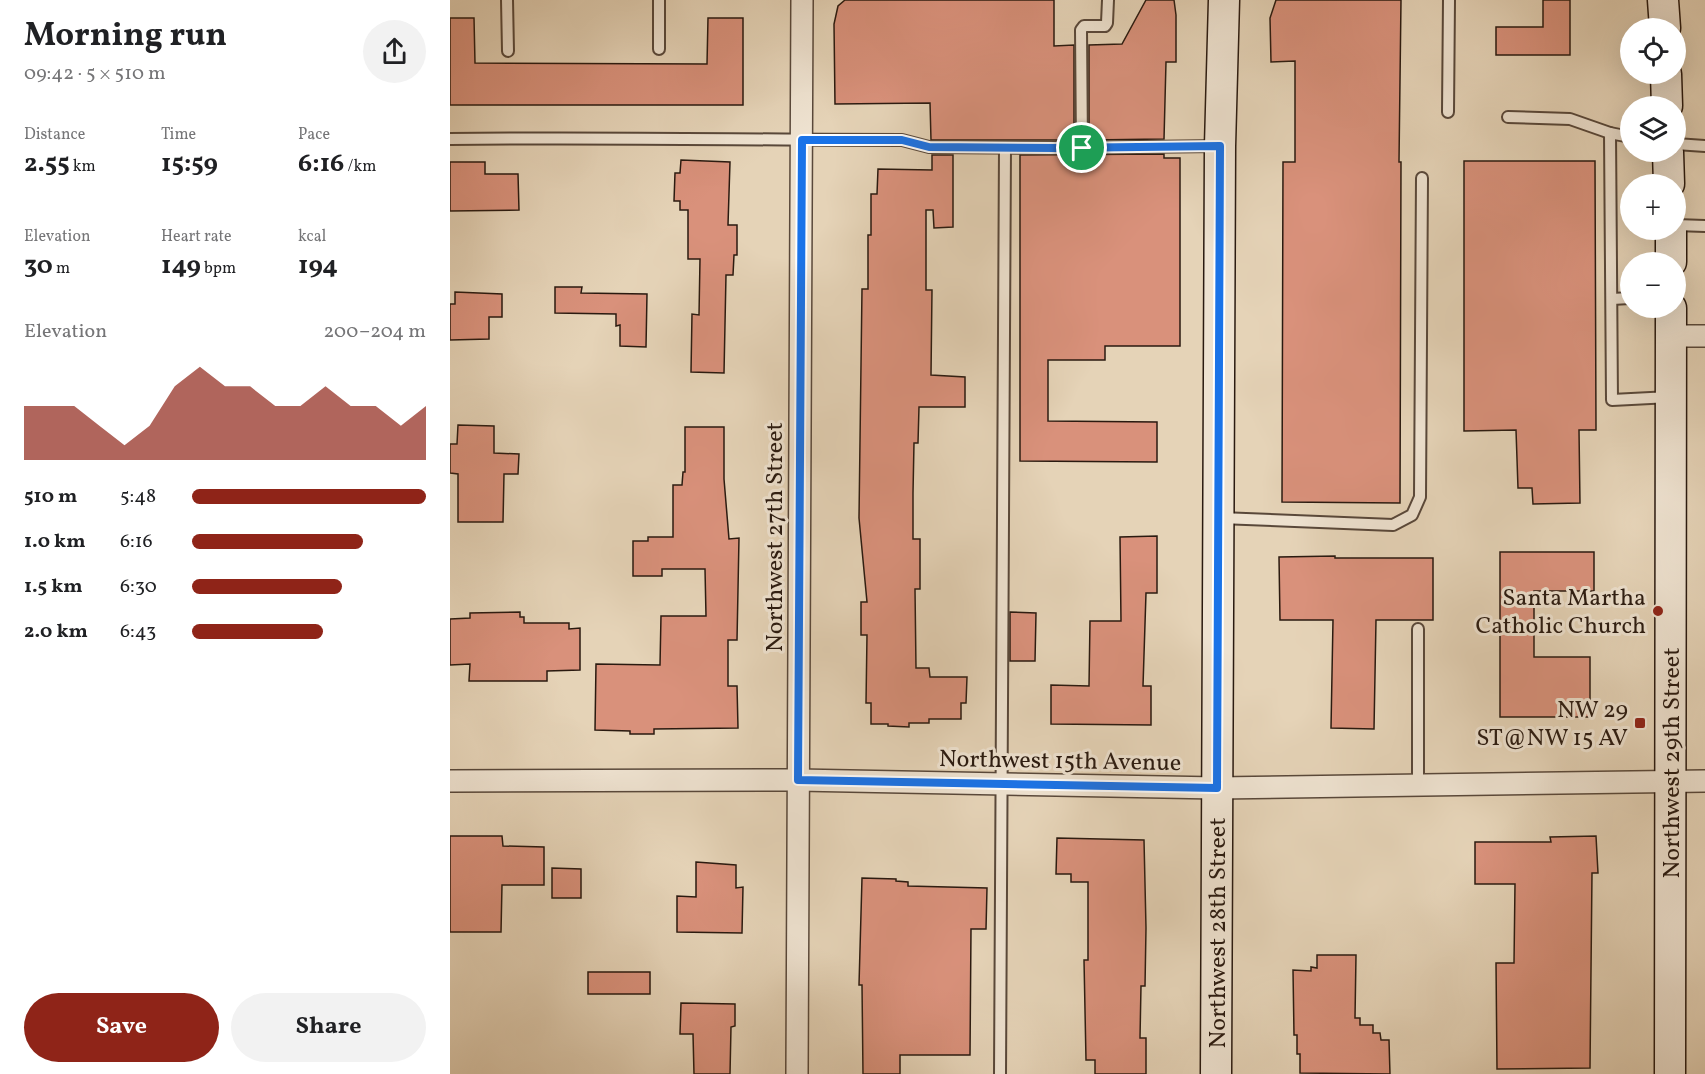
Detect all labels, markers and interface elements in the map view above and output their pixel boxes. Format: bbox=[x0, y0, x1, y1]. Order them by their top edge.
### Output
text: Morning run bbox=[24, 14, 227, 60]
map controls bbox=[1620, 18, 1686, 318]
button: locate bbox=[1620, 18, 1686, 84]
button: share bbox=[363, 20, 426, 83]
text: 09:42 · 5 × 510 m bbox=[24, 60, 166, 88]
button: layers bbox=[1620, 96, 1686, 162]
pin bbox=[1056, 122, 1107, 173]
text: Distance bbox=[24, 124, 85, 146]
text: Time bbox=[161, 124, 196, 146]
text: Pace bbox=[298, 124, 330, 146]
icon: arrive bbox=[1065, 131, 1098, 164]
text: 2.55 bbox=[24, 146, 70, 182]
text: 15:59 bbox=[161, 146, 218, 182]
text: 6:16 bbox=[298, 146, 344, 182]
text: km bbox=[70, 156, 96, 178]
text: /km bbox=[344, 156, 376, 178]
button: + bbox=[1620, 174, 1686, 240]
text: Elevation bbox=[24, 226, 91, 248]
text: Heart rate bbox=[161, 226, 232, 248]
text: kcal bbox=[298, 226, 326, 248]
text: 30 bbox=[24, 248, 53, 284]
text: 149 bbox=[161, 248, 201, 284]
text: 194 bbox=[298, 248, 338, 284]
button: − bbox=[1620, 252, 1686, 318]
text: m bbox=[53, 258, 70, 280]
text: bpm bbox=[201, 258, 236, 280]
text: Elevation bbox=[24, 318, 107, 346]
text: 200–204 m bbox=[323, 318, 426, 346]
street label: Northwest 27th Street bbox=[759, 422, 793, 652]
text: 510 m bbox=[24, 483, 77, 511]
text: 5:48 bbox=[120, 483, 156, 511]
text: 1.0 km bbox=[24, 528, 86, 556]
text: 6:16 bbox=[120, 528, 153, 556]
text: 1.5 km bbox=[24, 573, 83, 601]
text: 6:30 bbox=[120, 573, 157, 601]
place label: Santa Martha Catholic Church bbox=[1476, 582, 1646, 644]
marker: Santa Martha Catholic Church bbox=[1651, 604, 1665, 618]
text: 2.0 km bbox=[24, 618, 88, 646]
text: 6:43 bbox=[120, 618, 156, 646]
street label: Northwest 29th Street bbox=[1656, 647, 1690, 879]
place label: NW 29 ST@NW 15 AV bbox=[1476, 694, 1628, 756]
marker: NW 29 ST@NW 15 AV bbox=[1633, 716, 1647, 730]
street label: Northwest 15th Avenue bbox=[938, 743, 1181, 781]
street label: Northwest 28th Street bbox=[1202, 817, 1236, 1049]
button: Save bbox=[24, 993, 219, 1062]
button: Share bbox=[231, 993, 426, 1062]

